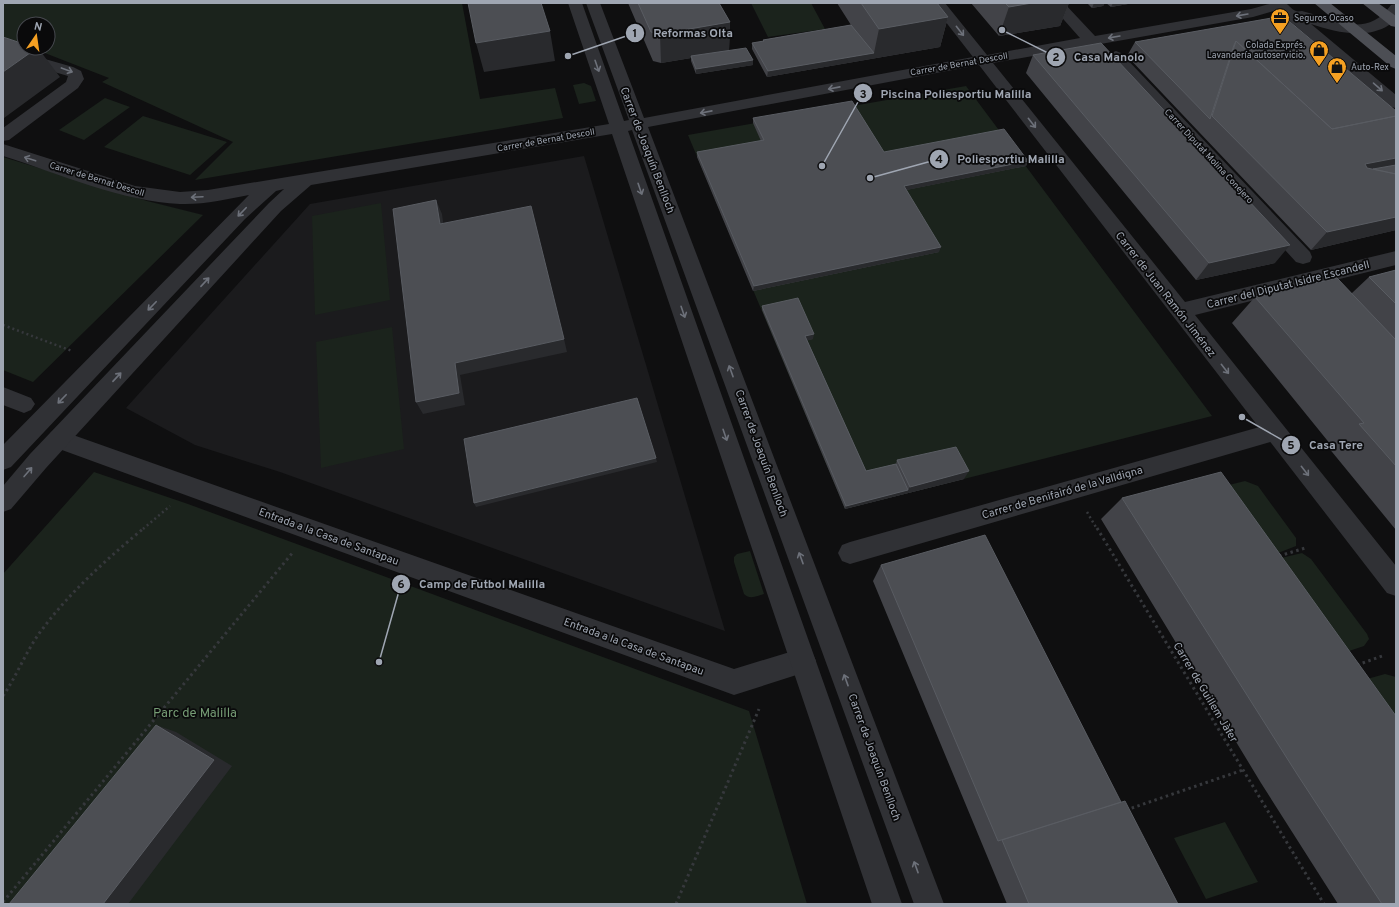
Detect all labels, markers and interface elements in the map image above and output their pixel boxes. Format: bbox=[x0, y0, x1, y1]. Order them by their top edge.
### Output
office icon: Seguros Ocaso bbox=[1269, 7, 1291, 35]
one-way arrow bbox=[1236, 11, 1249, 19]
place label: Seguros Ocaso bbox=[1294, 13, 1354, 24]
north arrow bbox=[16, 16, 56, 56]
text: N bbox=[33, 20, 43, 35]
callout: Reformas Olta bbox=[625, 21, 740, 45]
text: 1 bbox=[633, 26, 637, 42]
text: Reformas Olta bbox=[653, 26, 733, 42]
one-way arrow bbox=[955, 26, 964, 37]
one-way arrow bbox=[1108, 34, 1121, 42]
shop icon: Colada Exprés. Lavandería autoservicio. bbox=[1308, 39, 1330, 67]
place label: Colada Exprés. Lavandería autoservicio. bbox=[1207, 40, 1305, 61]
callout: Casa Manolo bbox=[1046, 45, 1152, 69]
street label: Carrer de Bernat Descoll bbox=[909, 50, 1009, 78]
text: 2 bbox=[1052, 50, 1060, 66]
text: Casa Manolo bbox=[1074, 50, 1144, 66]
shop icon: Auto-Rex bbox=[1326, 56, 1348, 84]
one-way arrow bbox=[594, 60, 601, 73]
place label: Auto-Rex bbox=[1351, 62, 1389, 73]
one-way arrow bbox=[61, 67, 73, 75]
callout: Piscina Poliesportiu Malilla bbox=[853, 81, 1040, 105]
one-way arrow bbox=[1372, 82, 1383, 91]
one-way arrow bbox=[828, 84, 841, 92]
street label: Carrer de Joaquín Benlloch bbox=[616, 85, 678, 216]
text: 3 bbox=[859, 87, 867, 103]
text: Piscina Poliesportiu Malilla bbox=[881, 87, 1031, 103]
street label: Carrer Diputat Molina Conejero bbox=[1162, 107, 1255, 206]
one-way arrow bbox=[700, 108, 713, 116]
one-way arrow bbox=[1027, 118, 1036, 129]
street label: Carrer de Bernat Descoll bbox=[496, 126, 596, 154]
callout: Poliesportiu Malilla bbox=[929, 147, 1072, 171]
text: 4 bbox=[935, 152, 943, 168]
text: Poliesportiu Malilla bbox=[957, 152, 1065, 168]
one-way arrow bbox=[24, 155, 37, 162]
street label: Carrer de Bernat Descoll bbox=[48, 160, 146, 199]
one-way arrow bbox=[637, 182, 644, 195]
one-way arrow bbox=[191, 193, 204, 200]
one-way arrow bbox=[237, 207, 247, 217]
street label: Carrer de Juan Ramón Jiménez bbox=[1112, 229, 1219, 360]
street label: Carrer del Diputat Isidre Escandell bbox=[1205, 258, 1371, 312]
one-way arrow bbox=[201, 277, 210, 287]
one-way arrow bbox=[147, 301, 157, 311]
one-way arrow bbox=[679, 305, 687, 317]
one-way arrow bbox=[1220, 363, 1229, 374]
one-way arrow bbox=[727, 364, 734, 377]
one-way arrow bbox=[112, 372, 121, 382]
street label: Carrer de Joaquín Benlloch bbox=[732, 388, 791, 519]
one-way arrow bbox=[57, 394, 67, 404]
one-way arrow bbox=[722, 428, 729, 441]
callout: Casa Tere bbox=[1281, 433, 1371, 457]
text: 5 bbox=[1287, 438, 1295, 454]
text: Casa Tere bbox=[1309, 438, 1363, 454]
street label: Carrer de Benifairó de la Valldigna bbox=[980, 463, 1145, 523]
one-way arrow bbox=[1301, 465, 1310, 476]
one-way arrow bbox=[23, 467, 33, 477]
street label: Entrada a la Casa de Santapau bbox=[257, 505, 401, 569]
one-way arrow bbox=[796, 553, 804, 565]
callout: Camp de Futbol Malilla bbox=[391, 572, 553, 596]
text: 6 bbox=[397, 577, 405, 593]
text: Camp de Futbol Malilla bbox=[419, 577, 545, 593]
street label: Entrada a la Casa de Santapau bbox=[562, 615, 706, 679]
street label: Carrer de Guillem Jàfer bbox=[1170, 640, 1241, 746]
one-way arrow bbox=[842, 674, 850, 686]
street label: Carrer de Joaquín Benlloch bbox=[845, 692, 904, 823]
park label: Parc de Malilla bbox=[153, 706, 237, 722]
one-way arrow bbox=[911, 862, 919, 874]

